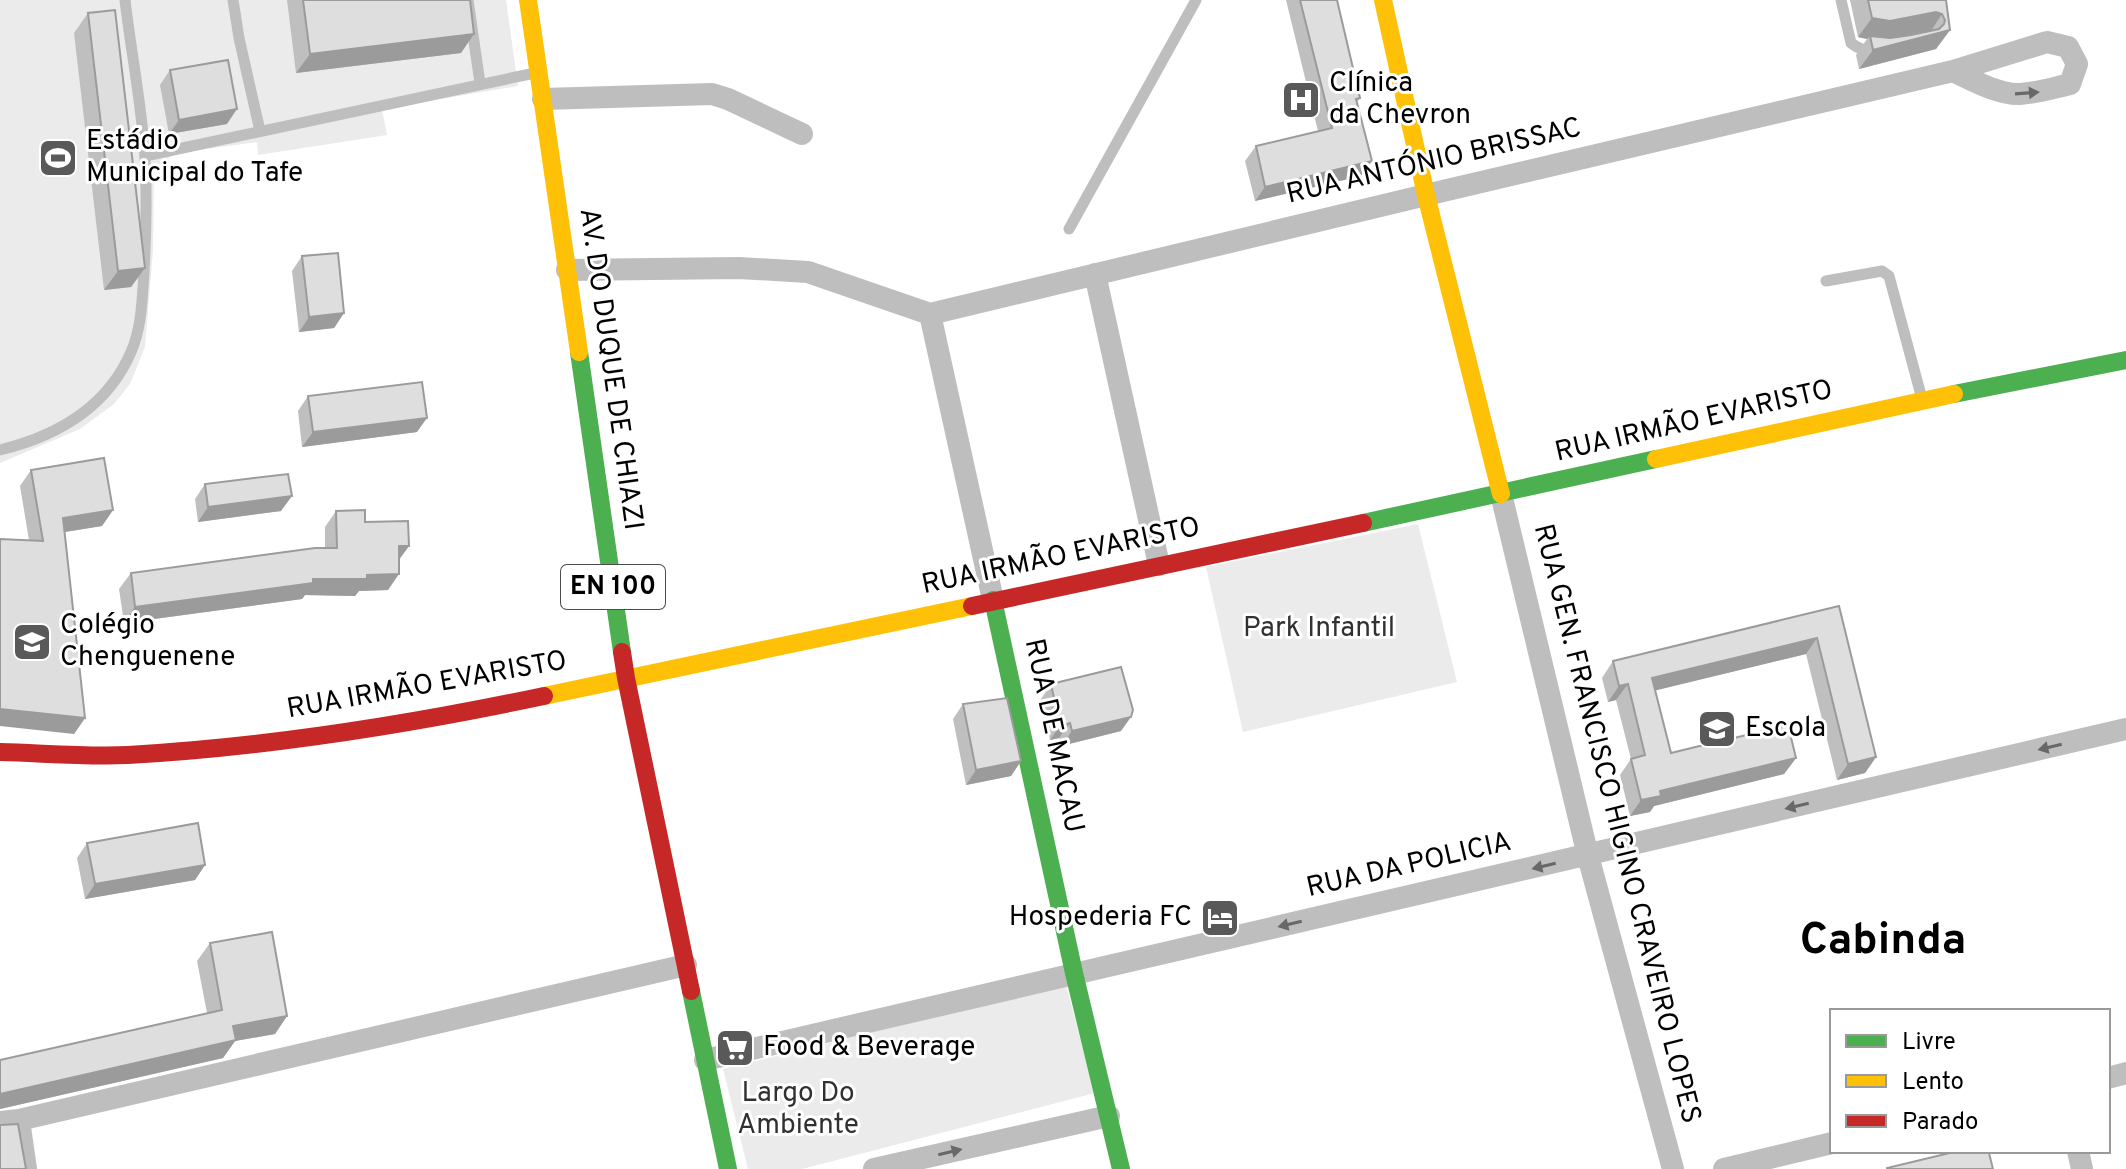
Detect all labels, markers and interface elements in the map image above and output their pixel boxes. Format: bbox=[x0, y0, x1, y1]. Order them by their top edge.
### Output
place label: Clínica da Chevron bbox=[1329, 66, 1471, 134]
hospital icon: Clínica da Chevron bbox=[1280, 79, 1322, 121]
one-way arrow bbox=[2014, 86, 2039, 99]
street label: RUA ANTÓNIO BRISSAC bbox=[1283, 109, 1585, 213]
place label: Estádio Municipal do Tafe bbox=[86, 124, 303, 192]
sports icon: Estádio Municipal do Tafe bbox=[37, 137, 79, 179]
street label: AV. DO DUQUE DE CHIAZI bbox=[570, 206, 650, 532]
street label: RUA IRMÃO EVARISTO bbox=[1551, 372, 1836, 471]
street label: RUA IRMÃO EVARISTO bbox=[918, 509, 1204, 604]
street label: RUA GEN. FRANCISCO HIGINO CRAVEIRO LOPES bbox=[1524, 520, 1708, 1128]
road number: EN 100 bbox=[561, 565, 665, 609]
place label: Colégio Chenguenene bbox=[60, 608, 235, 676]
park label: Park Infantil bbox=[1243, 611, 1395, 647]
school or university icon: Colégio Chenguenene bbox=[11, 621, 53, 663]
street label: RUA DE MACAU bbox=[1015, 636, 1091, 836]
street label: RUA IRMÃO EVARISTO bbox=[284, 643, 570, 728]
school or university icon: Escola bbox=[1696, 708, 1738, 750]
place label: Escola bbox=[1745, 711, 1826, 747]
one-way arrow bbox=[2037, 741, 2062, 754]
one-way arrow bbox=[1784, 801, 1809, 813]
street label: RUA DA POLICIA bbox=[1303, 825, 1515, 907]
one-way arrow bbox=[1531, 860, 1556, 873]
hotel icon: Hospederia FC bbox=[1199, 897, 1241, 939]
place label: Hospederia FC bbox=[1009, 900, 1192, 936]
district label: Cabinda bbox=[1800, 914, 1966, 970]
one-way arrow bbox=[1278, 918, 1303, 931]
legend bbox=[1830, 1009, 2110, 1153]
supermarket icon: Food & Beverage bbox=[714, 1027, 756, 1069]
text: Livre bbox=[1902, 1028, 1956, 1058]
place label: Food & Beverage bbox=[763, 1030, 975, 1066]
text: Lento bbox=[1902, 1068, 1964, 1098]
park label: Largo Do Ambiente bbox=[737, 1076, 859, 1144]
text: Parado bbox=[1902, 1108, 1978, 1138]
one-way arrow bbox=[938, 1145, 963, 1158]

